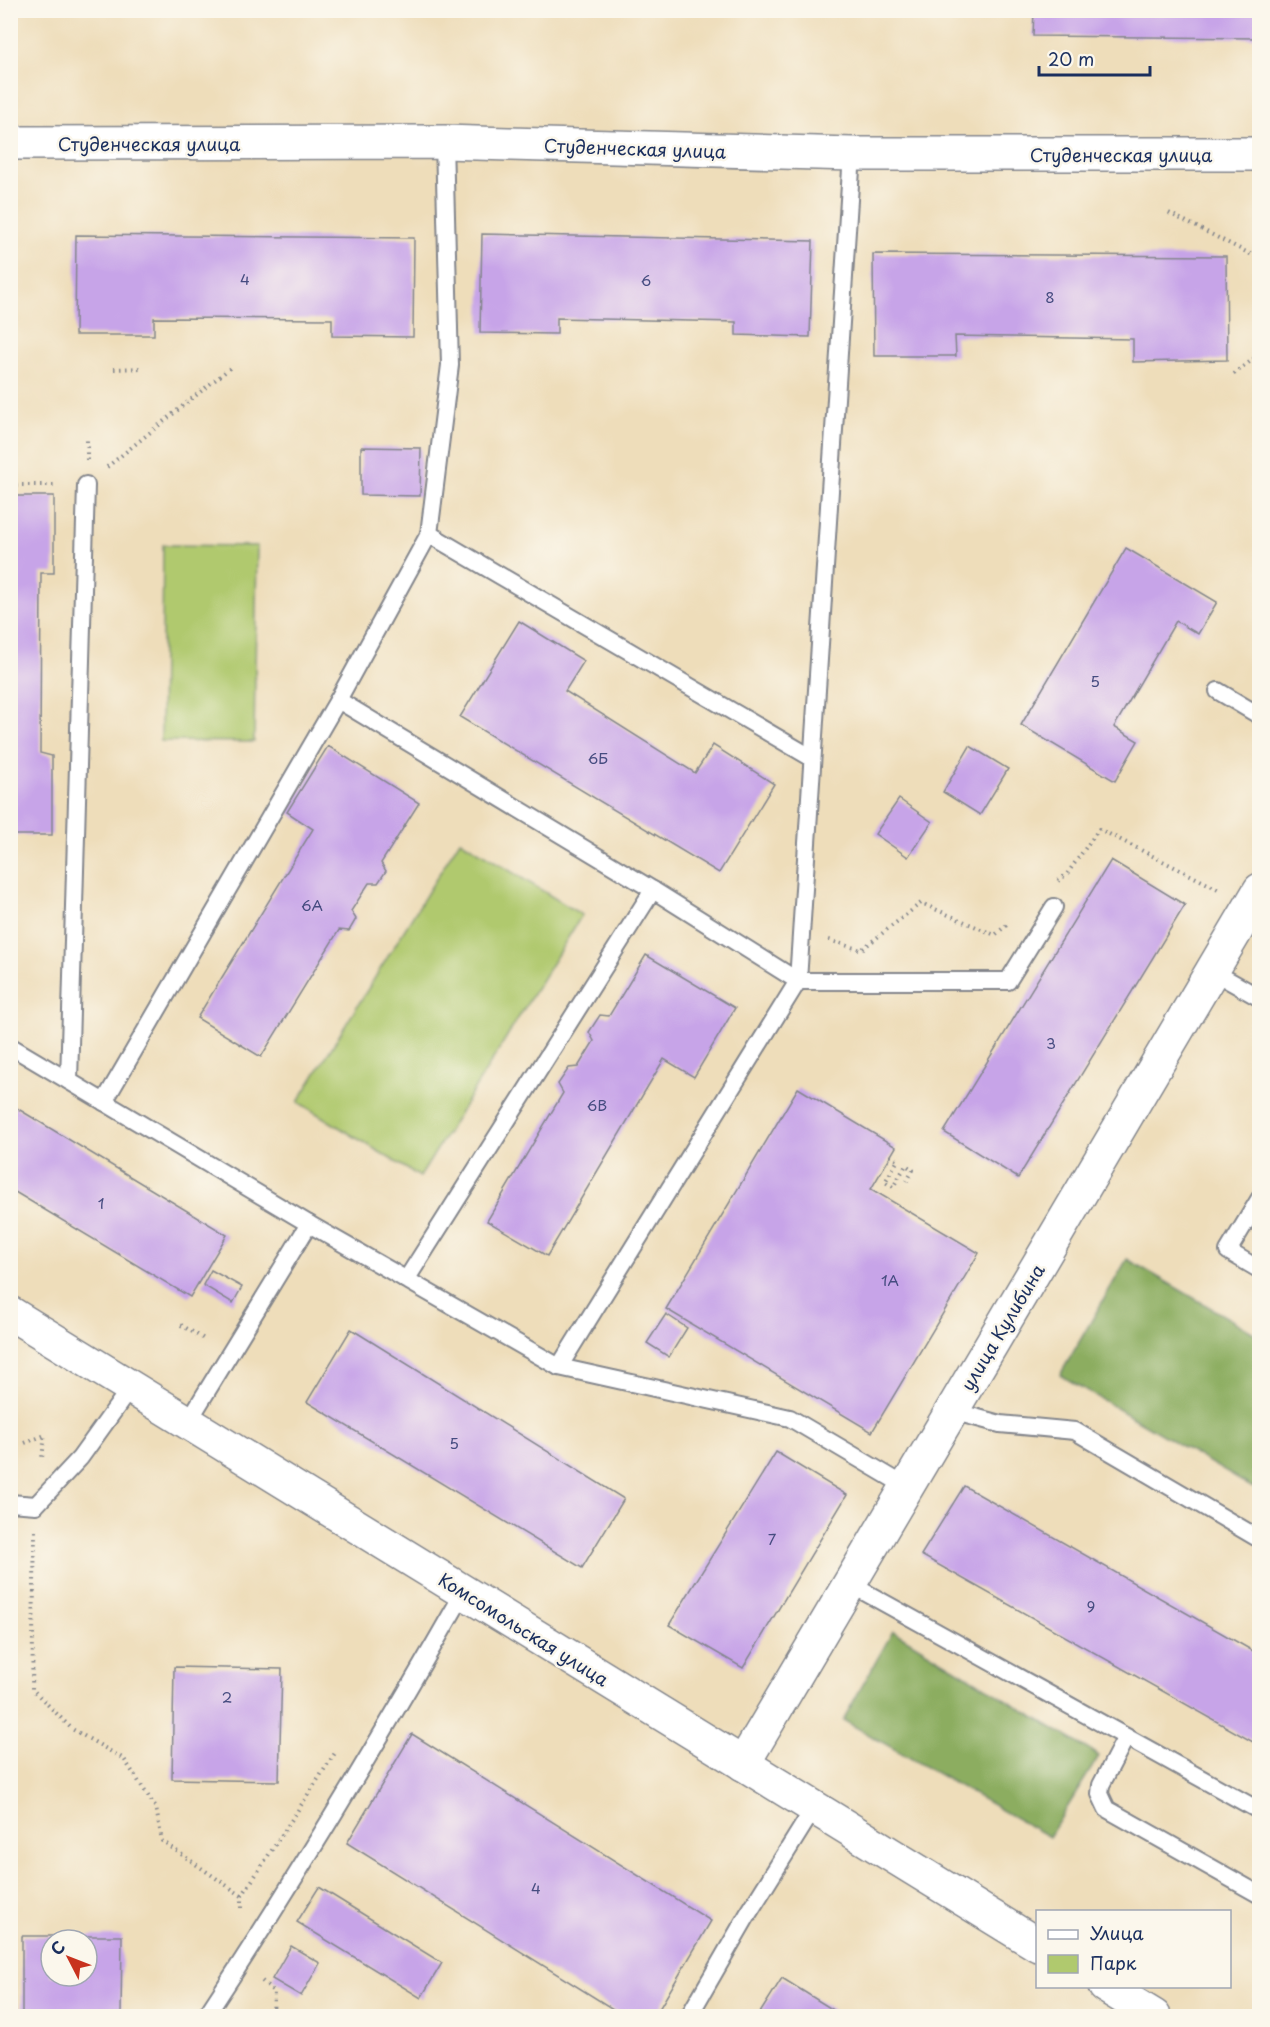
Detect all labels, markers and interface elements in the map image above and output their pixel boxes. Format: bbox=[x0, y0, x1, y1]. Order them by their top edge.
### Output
scale bar bbox=[1039, 39, 1150, 77]
text: 20 m bbox=[1048, 45, 1094, 72]
street label: Студенческая улица bbox=[58, 130, 241, 157]
street label: Студенческая улица bbox=[543, 131, 727, 165]
street label: Студенческая улица bbox=[1030, 141, 1213, 168]
house number: 4 bbox=[240, 267, 250, 290]
house number: 6 bbox=[641, 268, 651, 291]
house number: 8 bbox=[1045, 285, 1055, 308]
house number: 5 bbox=[1090, 669, 1100, 692]
house number: 6Б bbox=[588, 746, 608, 769]
house number: 6А bbox=[301, 893, 323, 916]
house number: 3 bbox=[1046, 1031, 1056, 1054]
house number: 6В bbox=[587, 1093, 607, 1116]
house number: 1 bbox=[98, 1191, 104, 1214]
street label: улица Кулибина bbox=[953, 1258, 1051, 1396]
house number: 1А bbox=[881, 1268, 899, 1291]
house number: 5 bbox=[449, 1431, 459, 1454]
house number: 7 bbox=[768, 1527, 777, 1550]
street label: Комсомольская улица bbox=[434, 1566, 615, 1693]
house number: 9 bbox=[1087, 1594, 1095, 1617]
house number: 2 bbox=[222, 1685, 232, 1708]
house number: 4 bbox=[531, 1876, 541, 1899]
legend bbox=[1036, 1910, 1231, 1988]
text: Улица bbox=[1090, 1919, 1144, 1946]
north arrow bbox=[39, 1928, 99, 1988]
text: С bbox=[44, 1935, 70, 1960]
text: Парк bbox=[1090, 1949, 1137, 1976]

